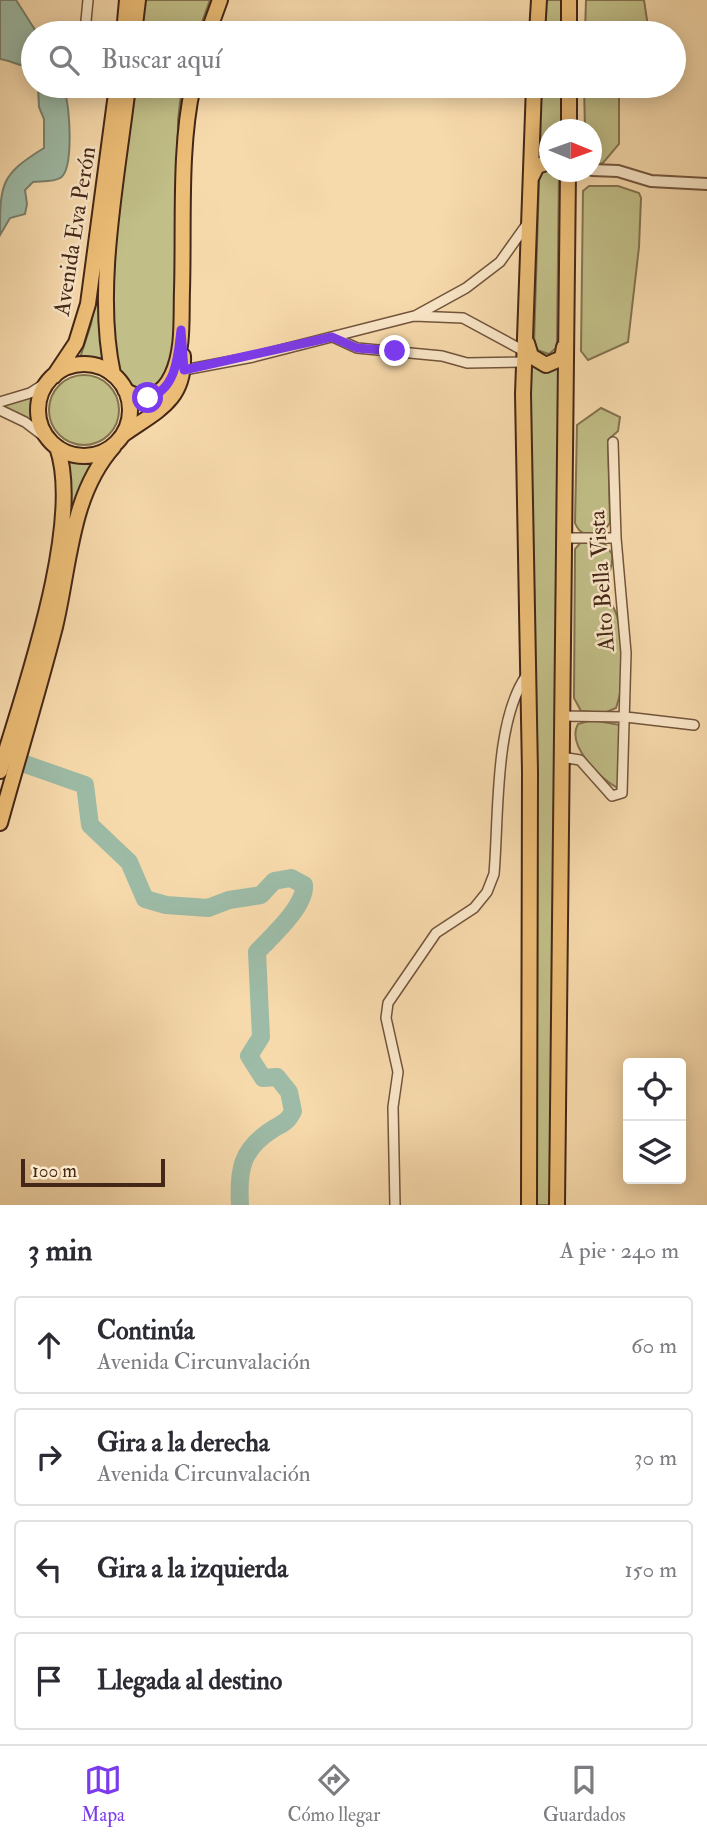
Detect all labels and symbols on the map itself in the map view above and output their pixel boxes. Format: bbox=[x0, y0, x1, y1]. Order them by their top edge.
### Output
north arrow bbox=[539, 119, 602, 182]
street label: Avenida Eva Perón bbox=[47, 144, 102, 319]
route end bbox=[379, 335, 410, 366]
route start bbox=[132, 382, 163, 413]
street label: Alto Bella Vista bbox=[582, 509, 621, 654]
scale bar bbox=[21, 1156, 164, 1188]

